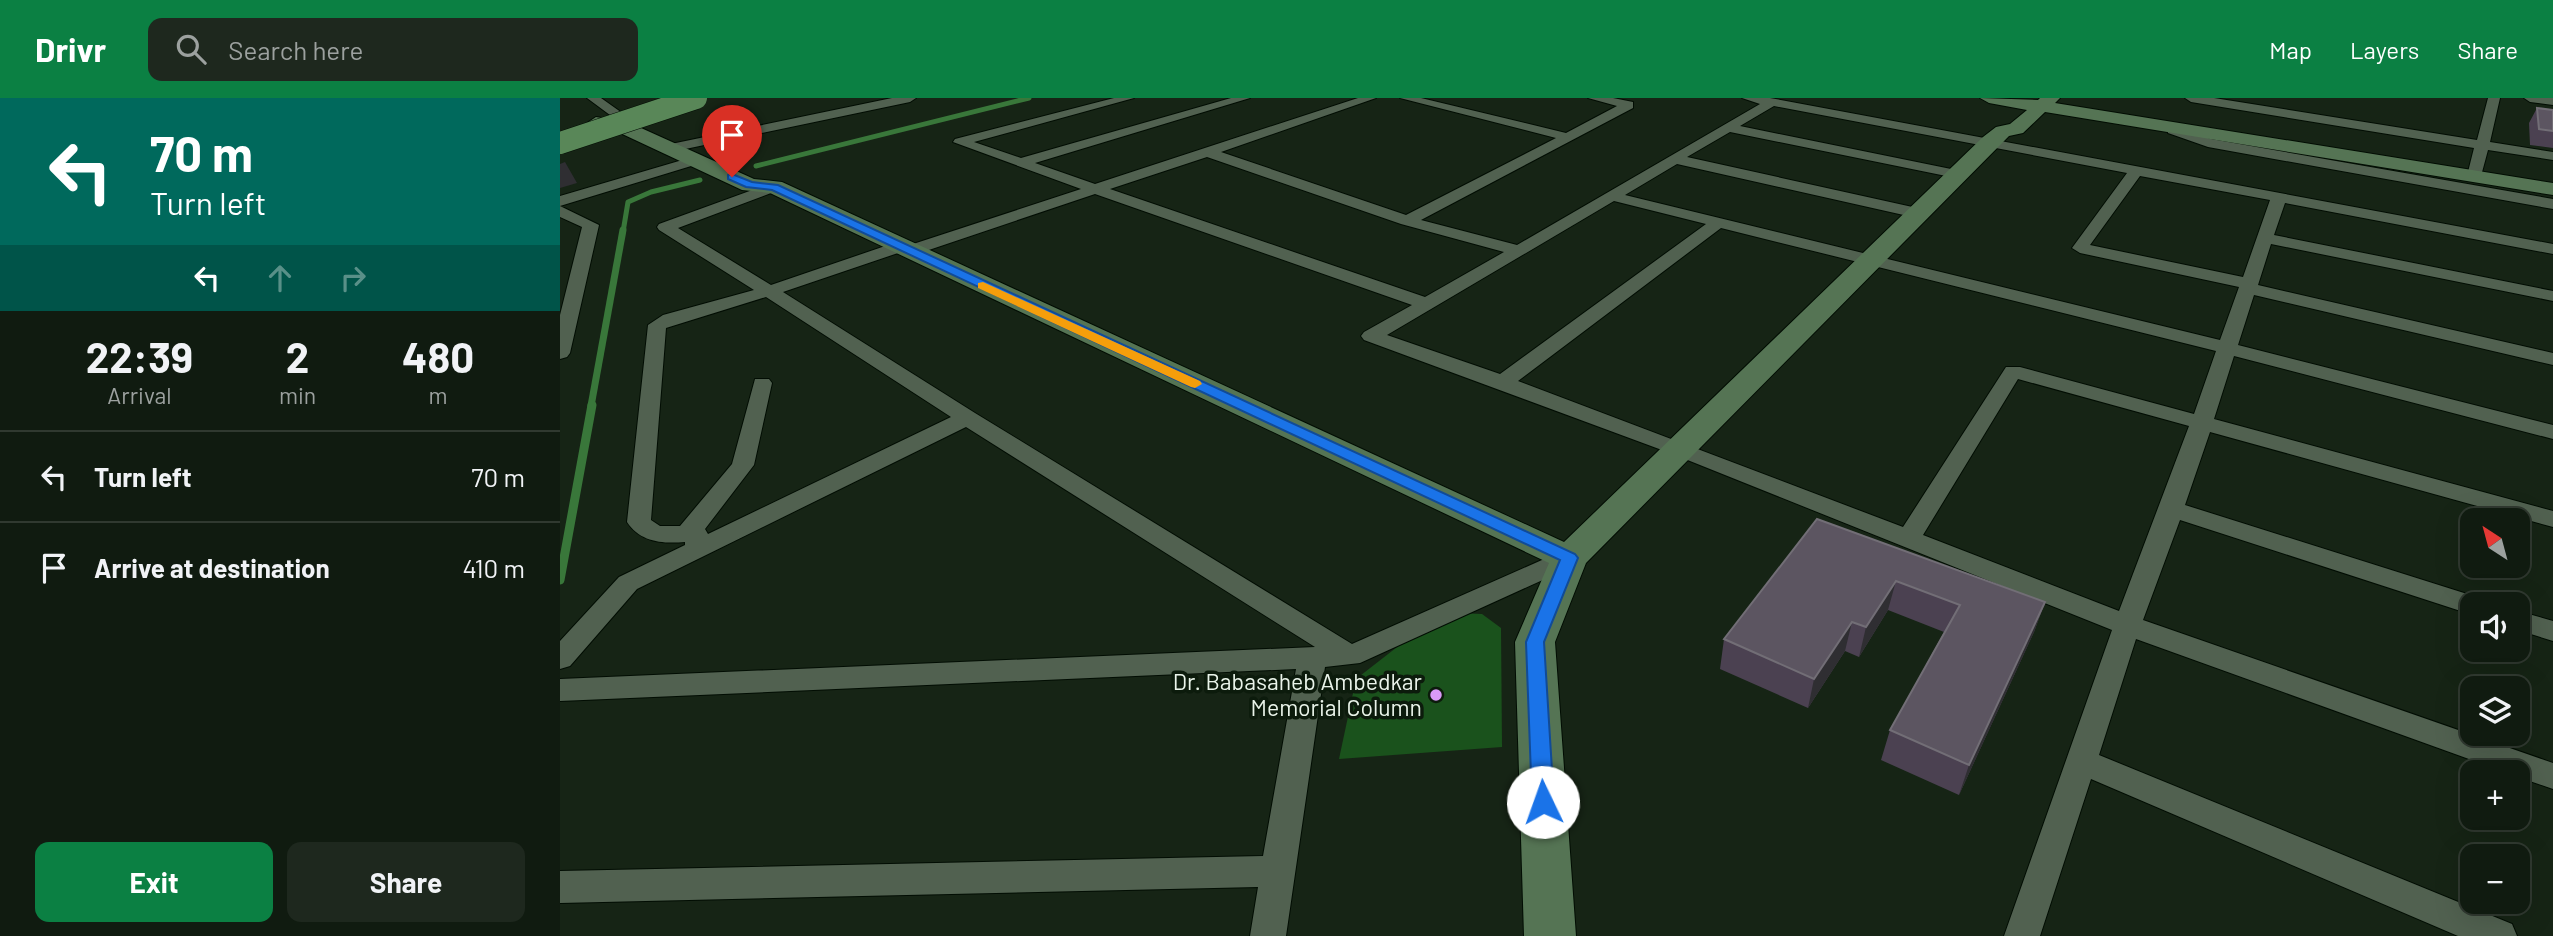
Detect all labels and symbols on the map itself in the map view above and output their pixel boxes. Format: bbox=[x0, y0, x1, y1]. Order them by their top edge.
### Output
pin bbox=[702, 105, 762, 177]
north arrow bbox=[2460, 508, 2530, 578]
place label: Dr. Babasaheb Ambedkar Memorial Column bbox=[1173, 667, 1423, 721]
marker: Dr. Babasaheb Ambedkar Memorial Column bbox=[1428, 687, 1444, 703]
position arrow bbox=[1506, 765, 1580, 839]

